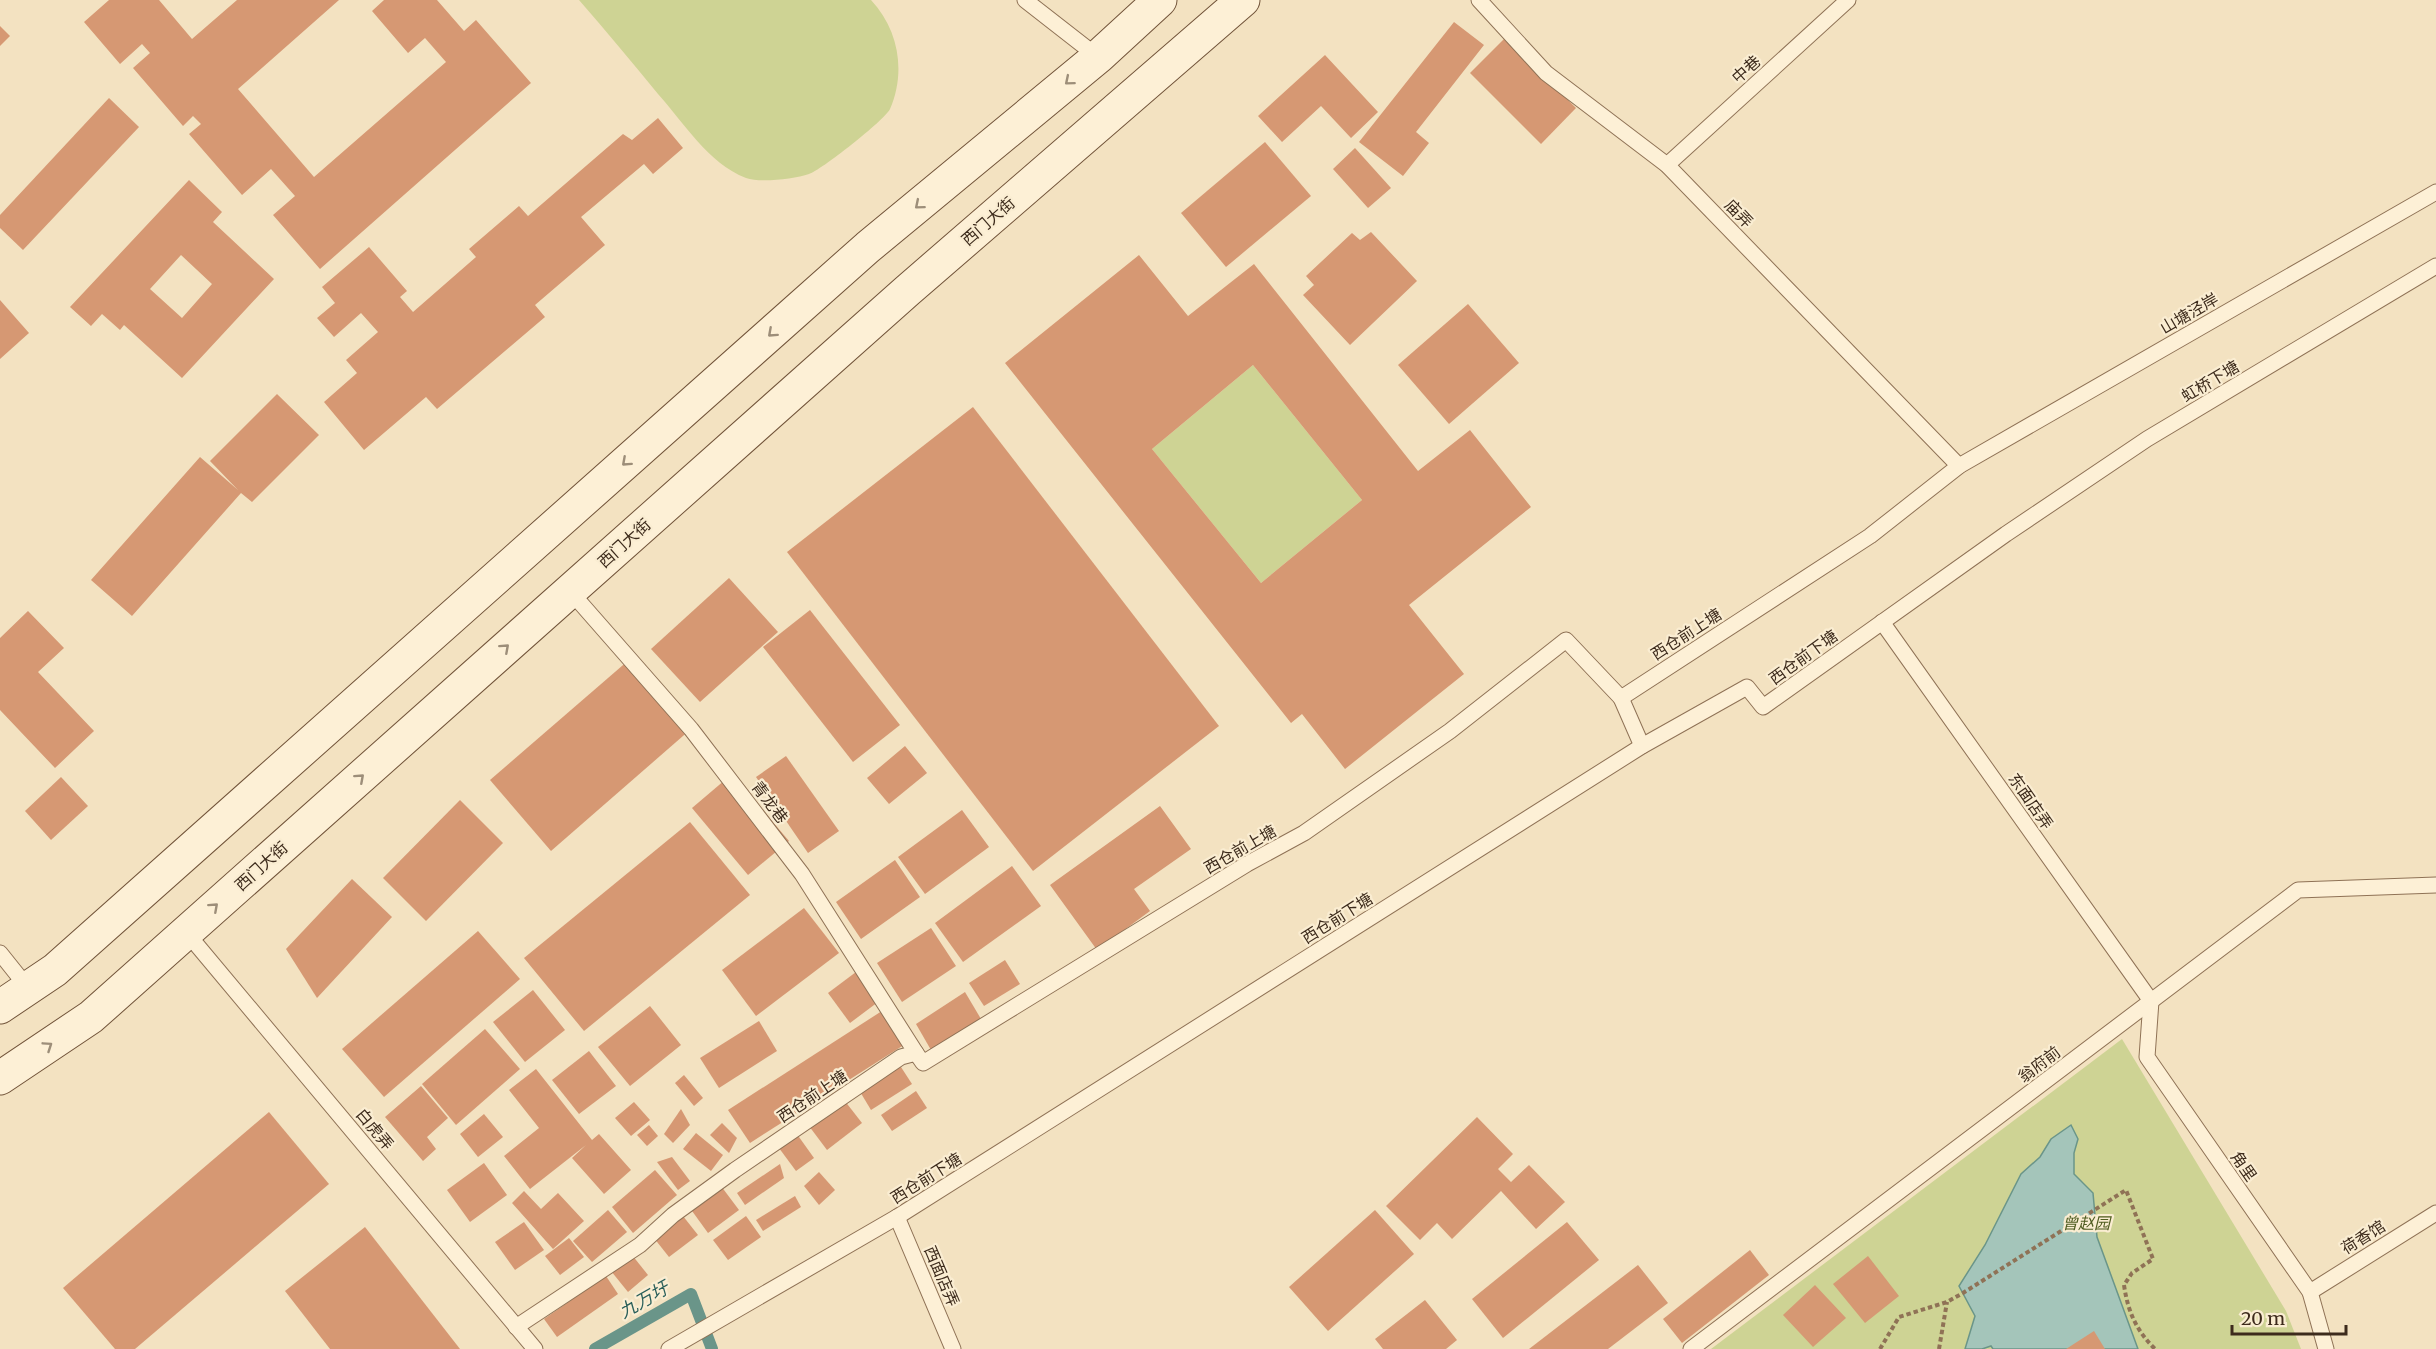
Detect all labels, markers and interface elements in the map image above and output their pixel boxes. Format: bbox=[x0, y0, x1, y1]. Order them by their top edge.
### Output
street label: 中巷 bbox=[1727, 51, 1765, 87]
one-way arrow bbox=[1065, 73, 1076, 84]
street label: 西门大街 bbox=[957, 192, 1019, 250]
street label: 庙弄 bbox=[1721, 195, 1757, 231]
one-way arrow bbox=[915, 198, 926, 209]
street label: 山塘泾岸 bbox=[2156, 288, 2222, 338]
one-way arrow bbox=[768, 326, 779, 337]
street label: 虹桥下塘 bbox=[2177, 356, 2243, 406]
one-way arrow bbox=[622, 455, 633, 466]
street label: 西门大街 bbox=[594, 514, 654, 572]
street label: 西仓前上塘 bbox=[1647, 604, 1725, 664]
street label: 西仓前下塘 bbox=[1765, 625, 1841, 689]
one-way arrow bbox=[499, 644, 509, 655]
street label: 东面店弄 bbox=[2004, 769, 2058, 833]
one-way arrow bbox=[353, 774, 364, 785]
street label: 青龙巷 bbox=[748, 777, 792, 827]
street label: 西仓前上塘 bbox=[1200, 820, 1280, 878]
street label: 西门大街 bbox=[231, 837, 291, 895]
street label: 西仓前下塘 bbox=[1298, 888, 1376, 948]
one-way arrow bbox=[207, 903, 218, 914]
one-way arrow bbox=[42, 1042, 53, 1053]
street label: 翁府前 bbox=[2014, 1042, 2064, 1086]
street label: 西仓前上塘 bbox=[773, 1065, 851, 1127]
street label: 白虎弄 bbox=[352, 1104, 398, 1154]
street label: 角里 bbox=[2227, 1147, 2261, 1185]
street label: 西仓前下塘 bbox=[887, 1148, 965, 1208]
park label: 曾赵园 bbox=[2062, 1213, 2112, 1233]
street label: 荷香馆 bbox=[2337, 1216, 2389, 1258]
street label: 西面店弄 bbox=[920, 1243, 964, 1309]
water label: 九万圩 bbox=[615, 1275, 675, 1323]
scale bar bbox=[2232, 1298, 2346, 1336]
text: 20 m bbox=[2241, 1307, 2285, 1330]

